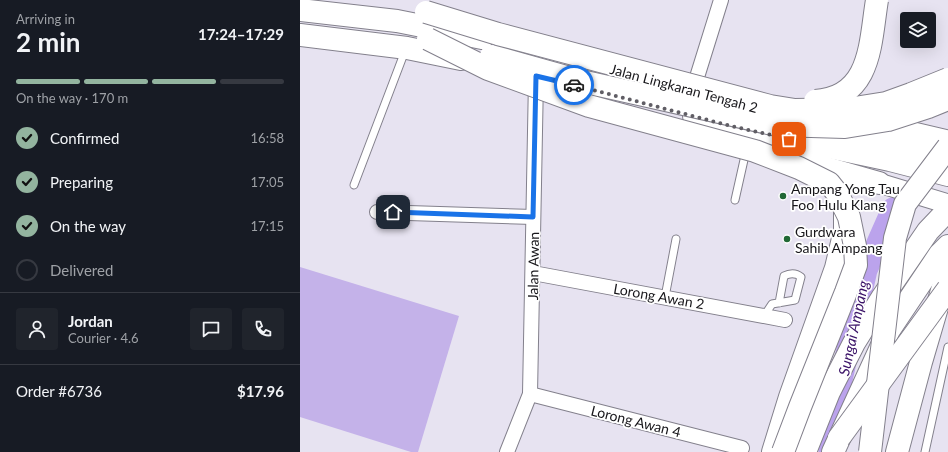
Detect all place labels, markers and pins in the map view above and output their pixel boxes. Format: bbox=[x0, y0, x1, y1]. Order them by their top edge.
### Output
pin bbox=[772, 122, 806, 156]
place label: Ampang Yong Tau Foo Hulu Klang bbox=[791, 180, 900, 213]
marker: Ampang Yong Tau Foo Hulu Klang bbox=[778, 191, 788, 201]
pin bbox=[376, 195, 410, 229]
place label: Gurdwara Sahib Ampang bbox=[795, 223, 882, 256]
marker: Gurdwara Sahib Ampang bbox=[782, 234, 792, 244]

